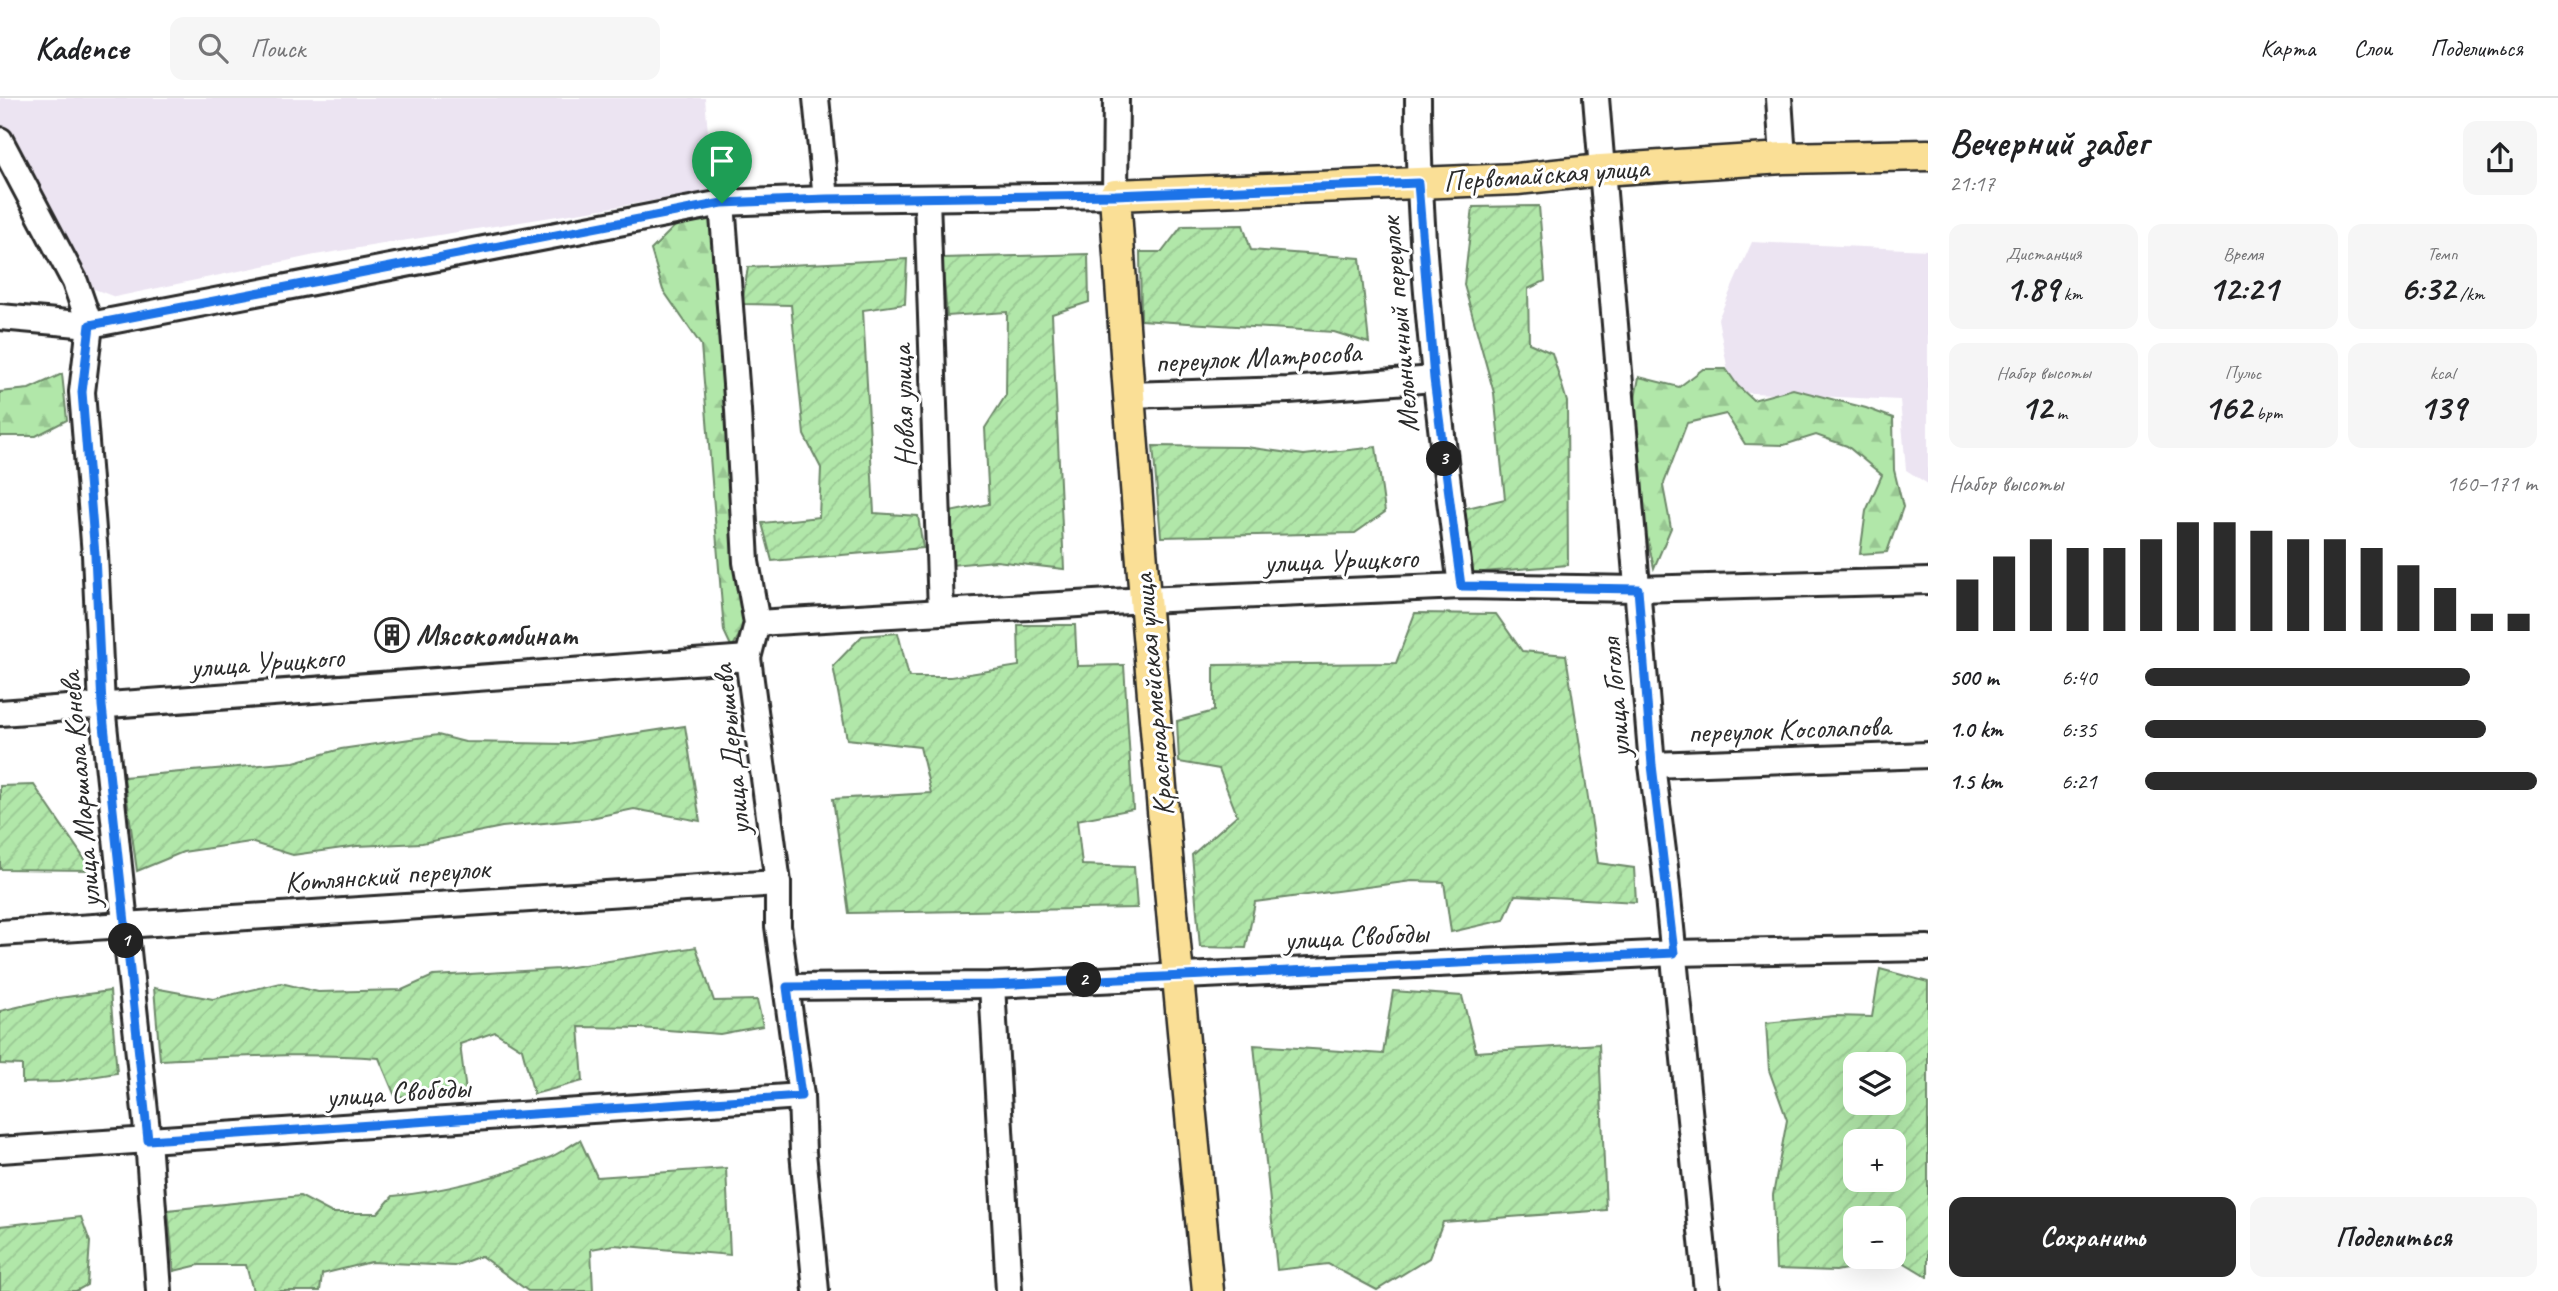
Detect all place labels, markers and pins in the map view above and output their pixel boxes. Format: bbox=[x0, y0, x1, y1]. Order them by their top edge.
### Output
pin bbox=[692, 131, 752, 203]
pin: 3 bbox=[1426, 442, 1462, 476]
building icon: Мясокомбинат bbox=[373, 616, 411, 654]
place label: Мясокомбинат bbox=[416, 616, 579, 654]
pin: 1 bbox=[108, 924, 144, 958]
pin: 2 bbox=[1066, 962, 1102, 998]

